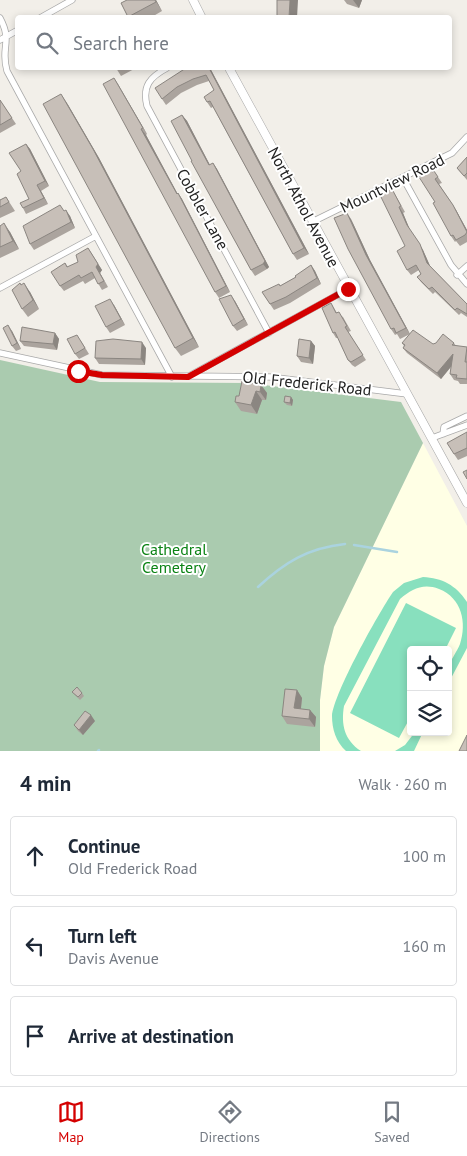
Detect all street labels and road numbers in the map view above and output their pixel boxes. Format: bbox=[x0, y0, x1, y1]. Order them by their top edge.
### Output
street label: North Athol Avenue bbox=[264, 143, 344, 271]
street label: Mountview Road bbox=[337, 149, 447, 217]
street label: Cobbler Lane bbox=[173, 165, 233, 253]
street label: Old Frederick Road bbox=[242, 366, 372, 400]

